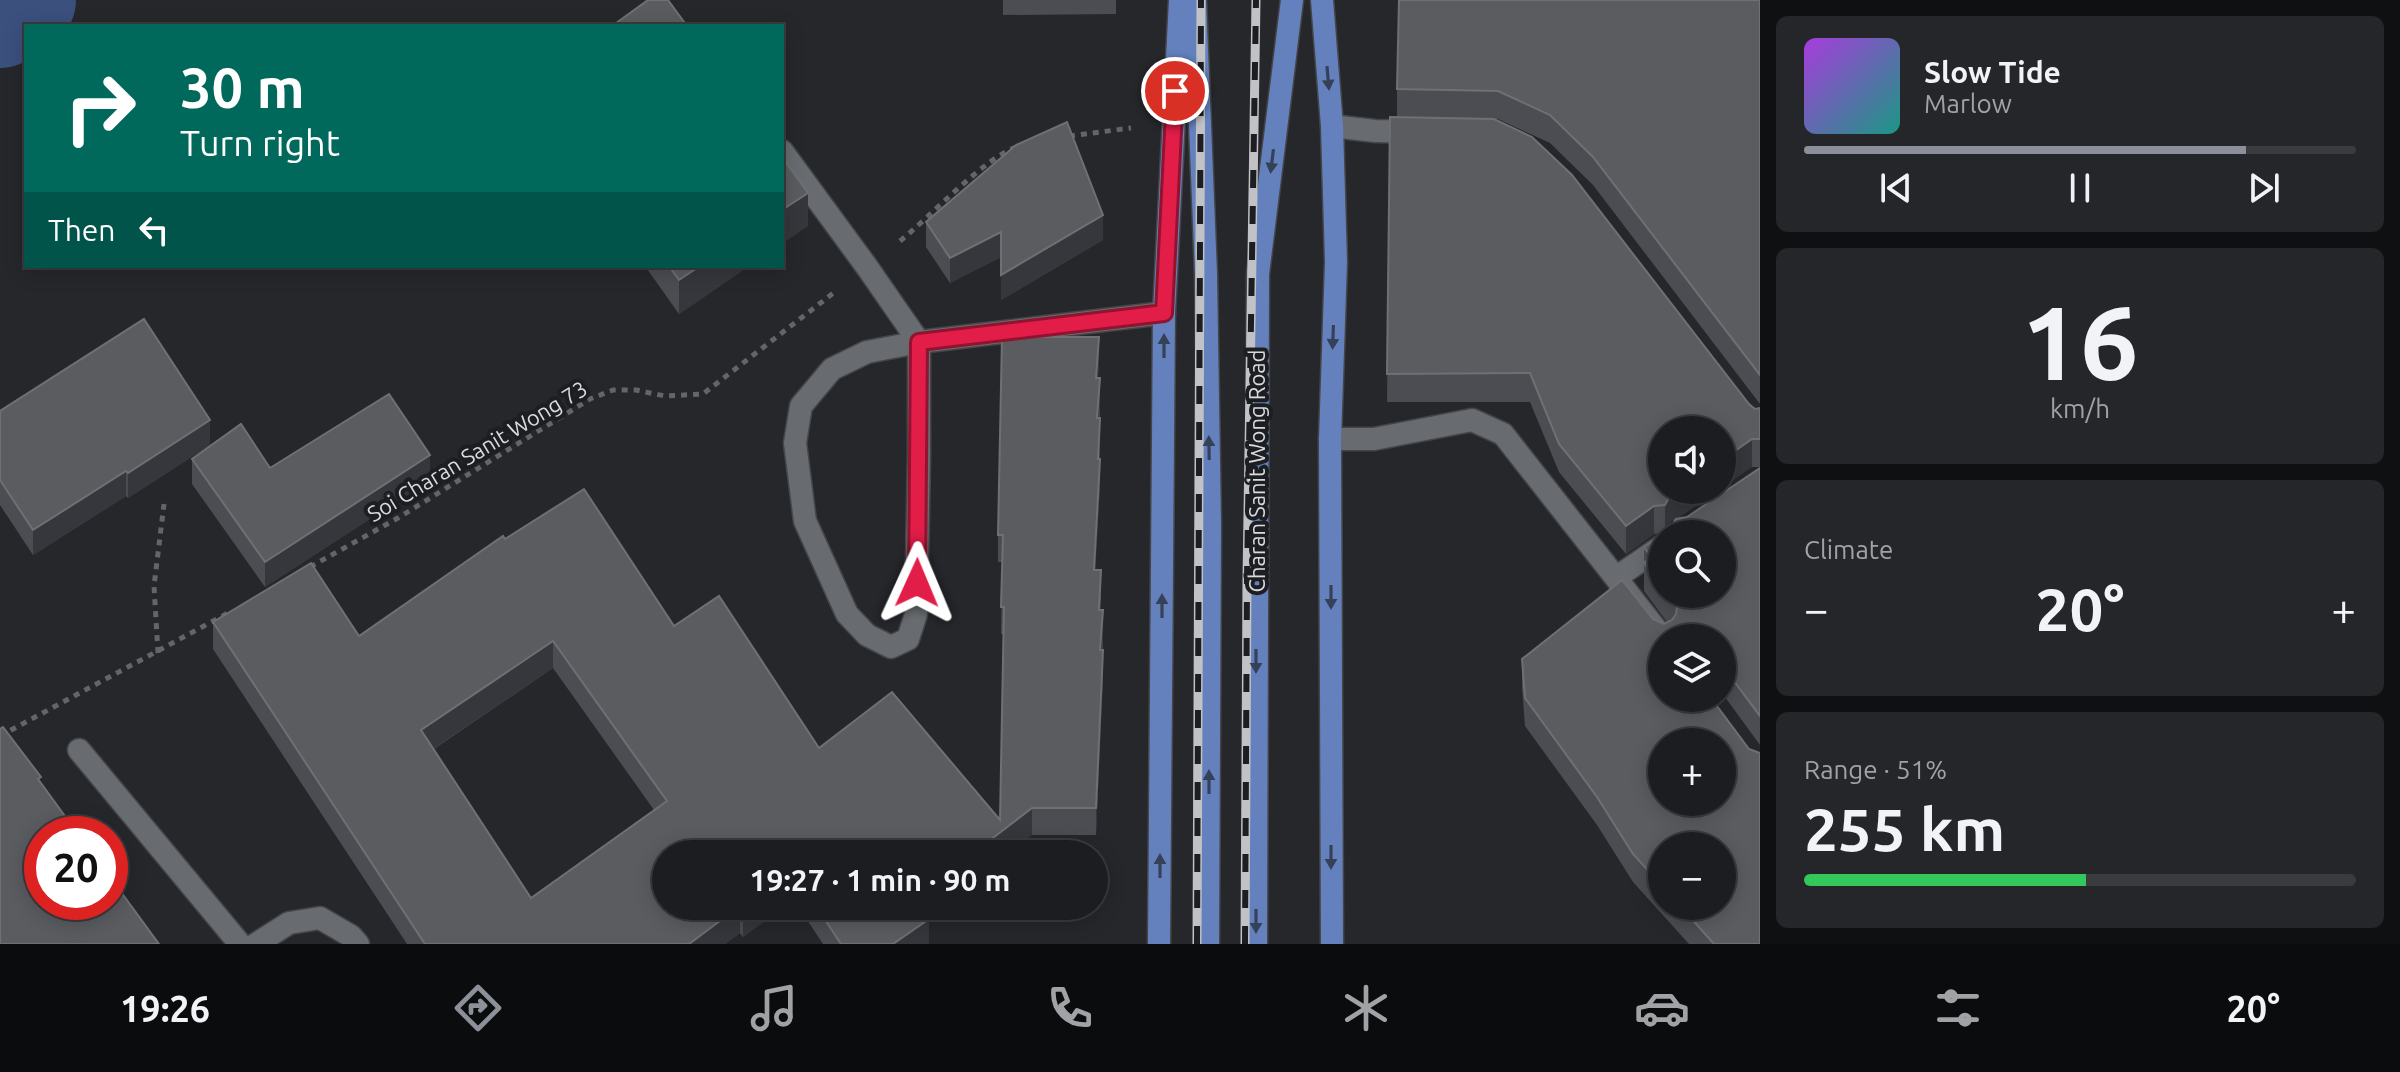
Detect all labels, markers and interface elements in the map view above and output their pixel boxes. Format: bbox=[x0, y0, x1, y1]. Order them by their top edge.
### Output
text: Slow Tide bbox=[1924, 55, 2061, 89]
icon: right bbox=[48, 56, 152, 160]
text: 30 m bbox=[180, 56, 305, 119]
pin bbox=[1141, 57, 1209, 125]
one-way arrow bbox=[1322, 66, 1335, 91]
icon: arrive bbox=[1153, 69, 1197, 113]
text: Marlow bbox=[1924, 89, 2012, 118]
text: Turn right bbox=[180, 122, 340, 163]
one-way arrow bbox=[1265, 149, 1278, 174]
icon: previous bbox=[1874, 166, 1918, 210]
icon: pause bbox=[2058, 166, 2102, 210]
icon: next bbox=[2242, 166, 2286, 210]
icon: left bbox=[132, 208, 176, 252]
text: Then bbox=[48, 213, 116, 247]
text: 16 bbox=[2021, 283, 2139, 400]
one-way arrow bbox=[1327, 325, 1340, 350]
one-way arrow bbox=[1158, 333, 1170, 358]
street label: Charan Sanit Wong Road bbox=[1244, 350, 1269, 592]
street label: Soi Charan Sanit Wong 73 bbox=[362, 375, 591, 526]
text: km/h bbox=[2050, 394, 2110, 423]
map controls bbox=[1648, 416, 1736, 920]
button: sound bbox=[1648, 416, 1736, 504]
one-way arrow bbox=[1202, 435, 1215, 460]
button: search bbox=[1648, 520, 1736, 608]
text: Climate bbox=[1804, 535, 1893, 564]
position arrow bbox=[875, 541, 959, 625]
text: 20° bbox=[2036, 575, 2124, 642]
text: − bbox=[1804, 584, 1829, 633]
text: + bbox=[2331, 584, 2356, 633]
one-way arrow bbox=[1325, 585, 1337, 610]
one-way arrow bbox=[1156, 593, 1168, 618]
button: layers bbox=[1648, 624, 1736, 712]
one-way arrow bbox=[1250, 649, 1262, 674]
button: + bbox=[1648, 728, 1736, 816]
text: Range · 51% bbox=[1804, 755, 1947, 784]
one-way arrow bbox=[1203, 769, 1215, 794]
text: 255 km bbox=[1804, 795, 2005, 862]
speed limit sign: 20 bbox=[24, 816, 128, 920]
button: − bbox=[1648, 832, 1736, 920]
one-way arrow bbox=[1325, 845, 1338, 870]
one-way arrow bbox=[1154, 853, 1166, 878]
text: 19:27 · 1 min · 90 m bbox=[750, 863, 1010, 897]
one-way arrow bbox=[1250, 909, 1262, 934]
icon: directions bbox=[450, 980, 506, 1036]
icon: music bbox=[746, 980, 802, 1036]
icon: phone bbox=[1042, 980, 1098, 1036]
icon: climate bbox=[1338, 980, 1394, 1036]
icon: car bbox=[1634, 980, 1690, 1036]
icon: filters bbox=[1930, 980, 1986, 1036]
text: 19:26 bbox=[120, 988, 210, 1029]
text: 20° bbox=[2227, 988, 2280, 1029]

